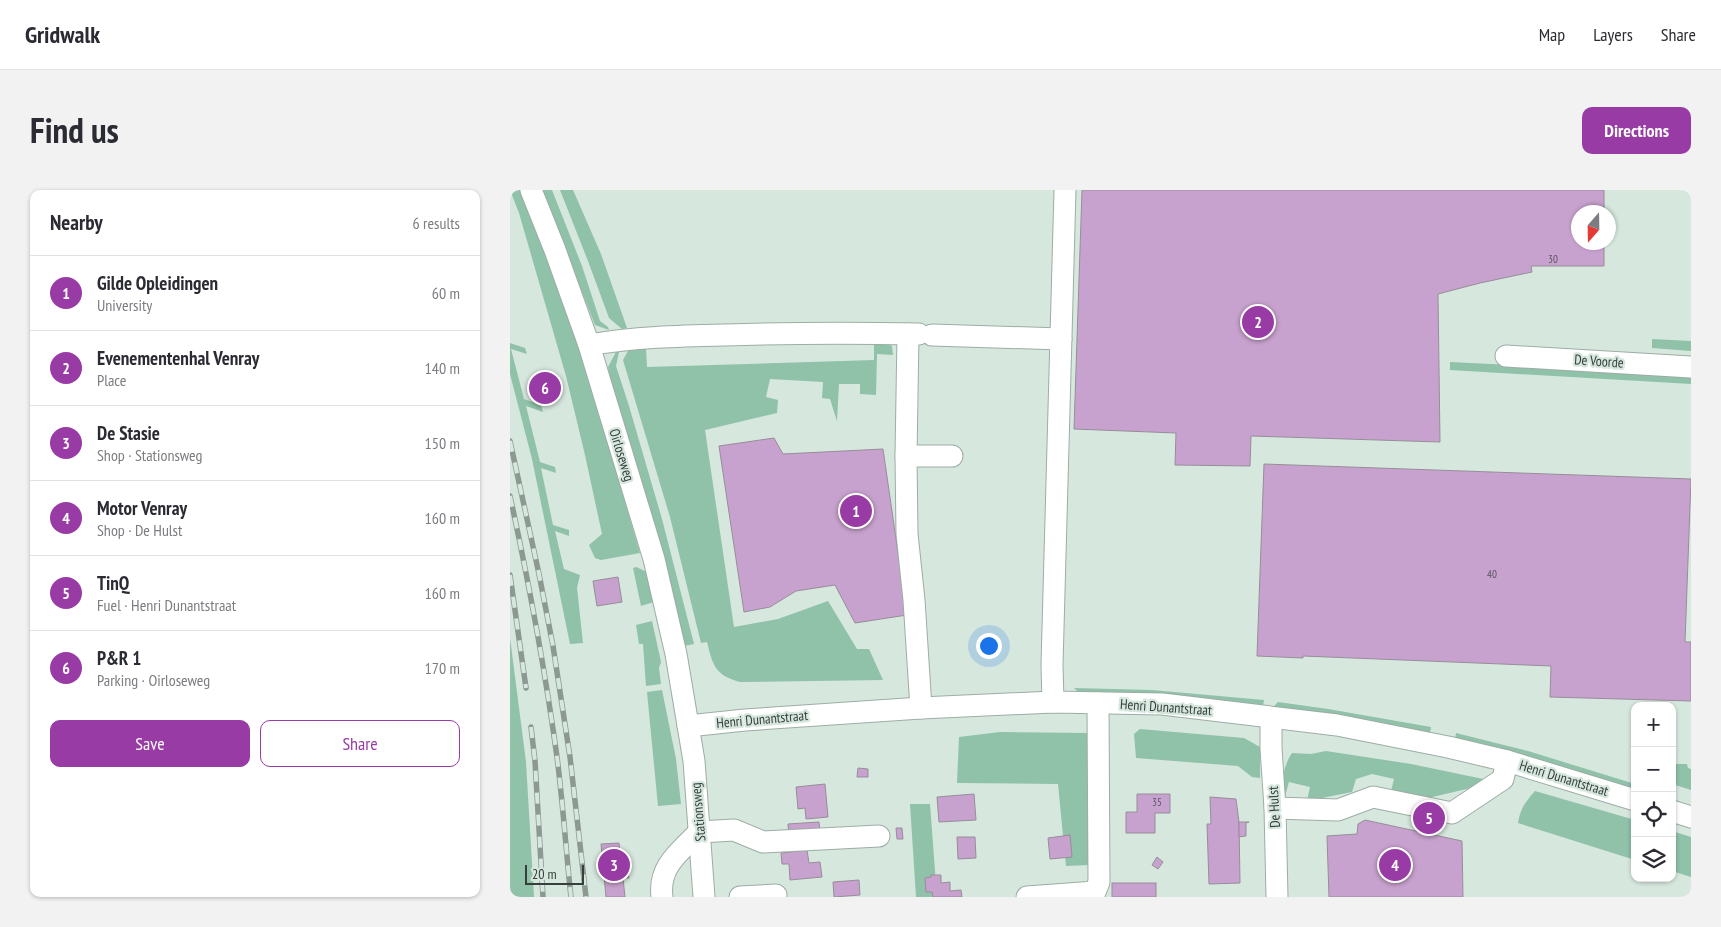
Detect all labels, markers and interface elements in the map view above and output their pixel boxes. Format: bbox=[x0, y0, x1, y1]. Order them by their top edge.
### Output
text: Gridwalk bbox=[25, 19, 100, 50]
text: Map bbox=[1539, 23, 1565, 46]
text: Layers bbox=[1593, 23, 1633, 46]
text: Share bbox=[1661, 23, 1696, 46]
text: Find us bbox=[30, 107, 119, 153]
button: Directions bbox=[1582, 107, 1691, 154]
north arrow bbox=[1571, 205, 1616, 250]
text: Nearby bbox=[50, 209, 103, 236]
text: 6 results bbox=[413, 213, 460, 233]
house number: 30 bbox=[1548, 252, 1558, 266]
text: Gilde Opleidingen bbox=[97, 271, 218, 295]
text: 1 bbox=[62, 283, 70, 303]
text: 60 m bbox=[432, 283, 460, 303]
text: University bbox=[97, 295, 152, 315]
pin: 2 bbox=[1242, 303, 1274, 341]
text: Evenementenhal Venray bbox=[97, 346, 259, 370]
street label: De Voorde bbox=[1574, 350, 1624, 372]
text: 2 bbox=[62, 358, 70, 378]
text: 140 m bbox=[425, 358, 460, 378]
pin: 6 bbox=[529, 369, 561, 407]
text: Place bbox=[97, 370, 126, 390]
text: De Stasie bbox=[97, 421, 160, 445]
street label: Oirloseweg bbox=[605, 426, 639, 484]
text: 3 bbox=[62, 433, 70, 453]
text: 150 m bbox=[425, 433, 460, 453]
text: Shop · Stationsweg bbox=[97, 445, 203, 465]
pin: 1 bbox=[840, 492, 872, 530]
text: Motor Venray bbox=[97, 496, 187, 520]
text: 4 bbox=[62, 508, 70, 528]
text: 160 m bbox=[425, 508, 460, 528]
text: Shop · De Hulst bbox=[97, 520, 182, 540]
house number: 40 bbox=[1487, 567, 1497, 581]
text: TinQ bbox=[97, 571, 129, 595]
text: 5 bbox=[62, 583, 70, 603]
text: 160 m bbox=[425, 583, 460, 603]
text: Fuel · Henri Dunantstraat bbox=[97, 595, 236, 615]
your location bbox=[976, 633, 1002, 659]
text: P&R 1 bbox=[97, 646, 141, 670]
text: 6 bbox=[62, 658, 70, 678]
text: 170 m bbox=[425, 658, 460, 678]
text: Parking · Oirloseweg bbox=[97, 670, 210, 690]
street label: Henri Dunantstraat bbox=[1120, 695, 1213, 719]
map controls bbox=[1631, 702, 1676, 882]
button: + bbox=[1631, 702, 1676, 747]
street label: Henri Dunantstraat bbox=[715, 706, 809, 732]
button: Save bbox=[50, 720, 250, 767]
button: Share bbox=[260, 720, 460, 767]
button: − bbox=[1631, 747, 1676, 792]
street label: Henri Dunantstraat bbox=[1517, 756, 1611, 800]
street label: Stationsweg bbox=[686, 782, 710, 842]
street label: De Hulst bbox=[1264, 786, 1284, 828]
button: locate bbox=[1631, 792, 1676, 837]
house number: 35 bbox=[1152, 795, 1162, 809]
pin: 5 bbox=[1413, 799, 1445, 837]
button: layers bbox=[1631, 837, 1676, 882]
pin: 3 bbox=[598, 846, 630, 884]
pin: 4 bbox=[1379, 846, 1411, 884]
scale bar bbox=[525, 862, 584, 885]
text: 20 m bbox=[532, 865, 557, 883]

